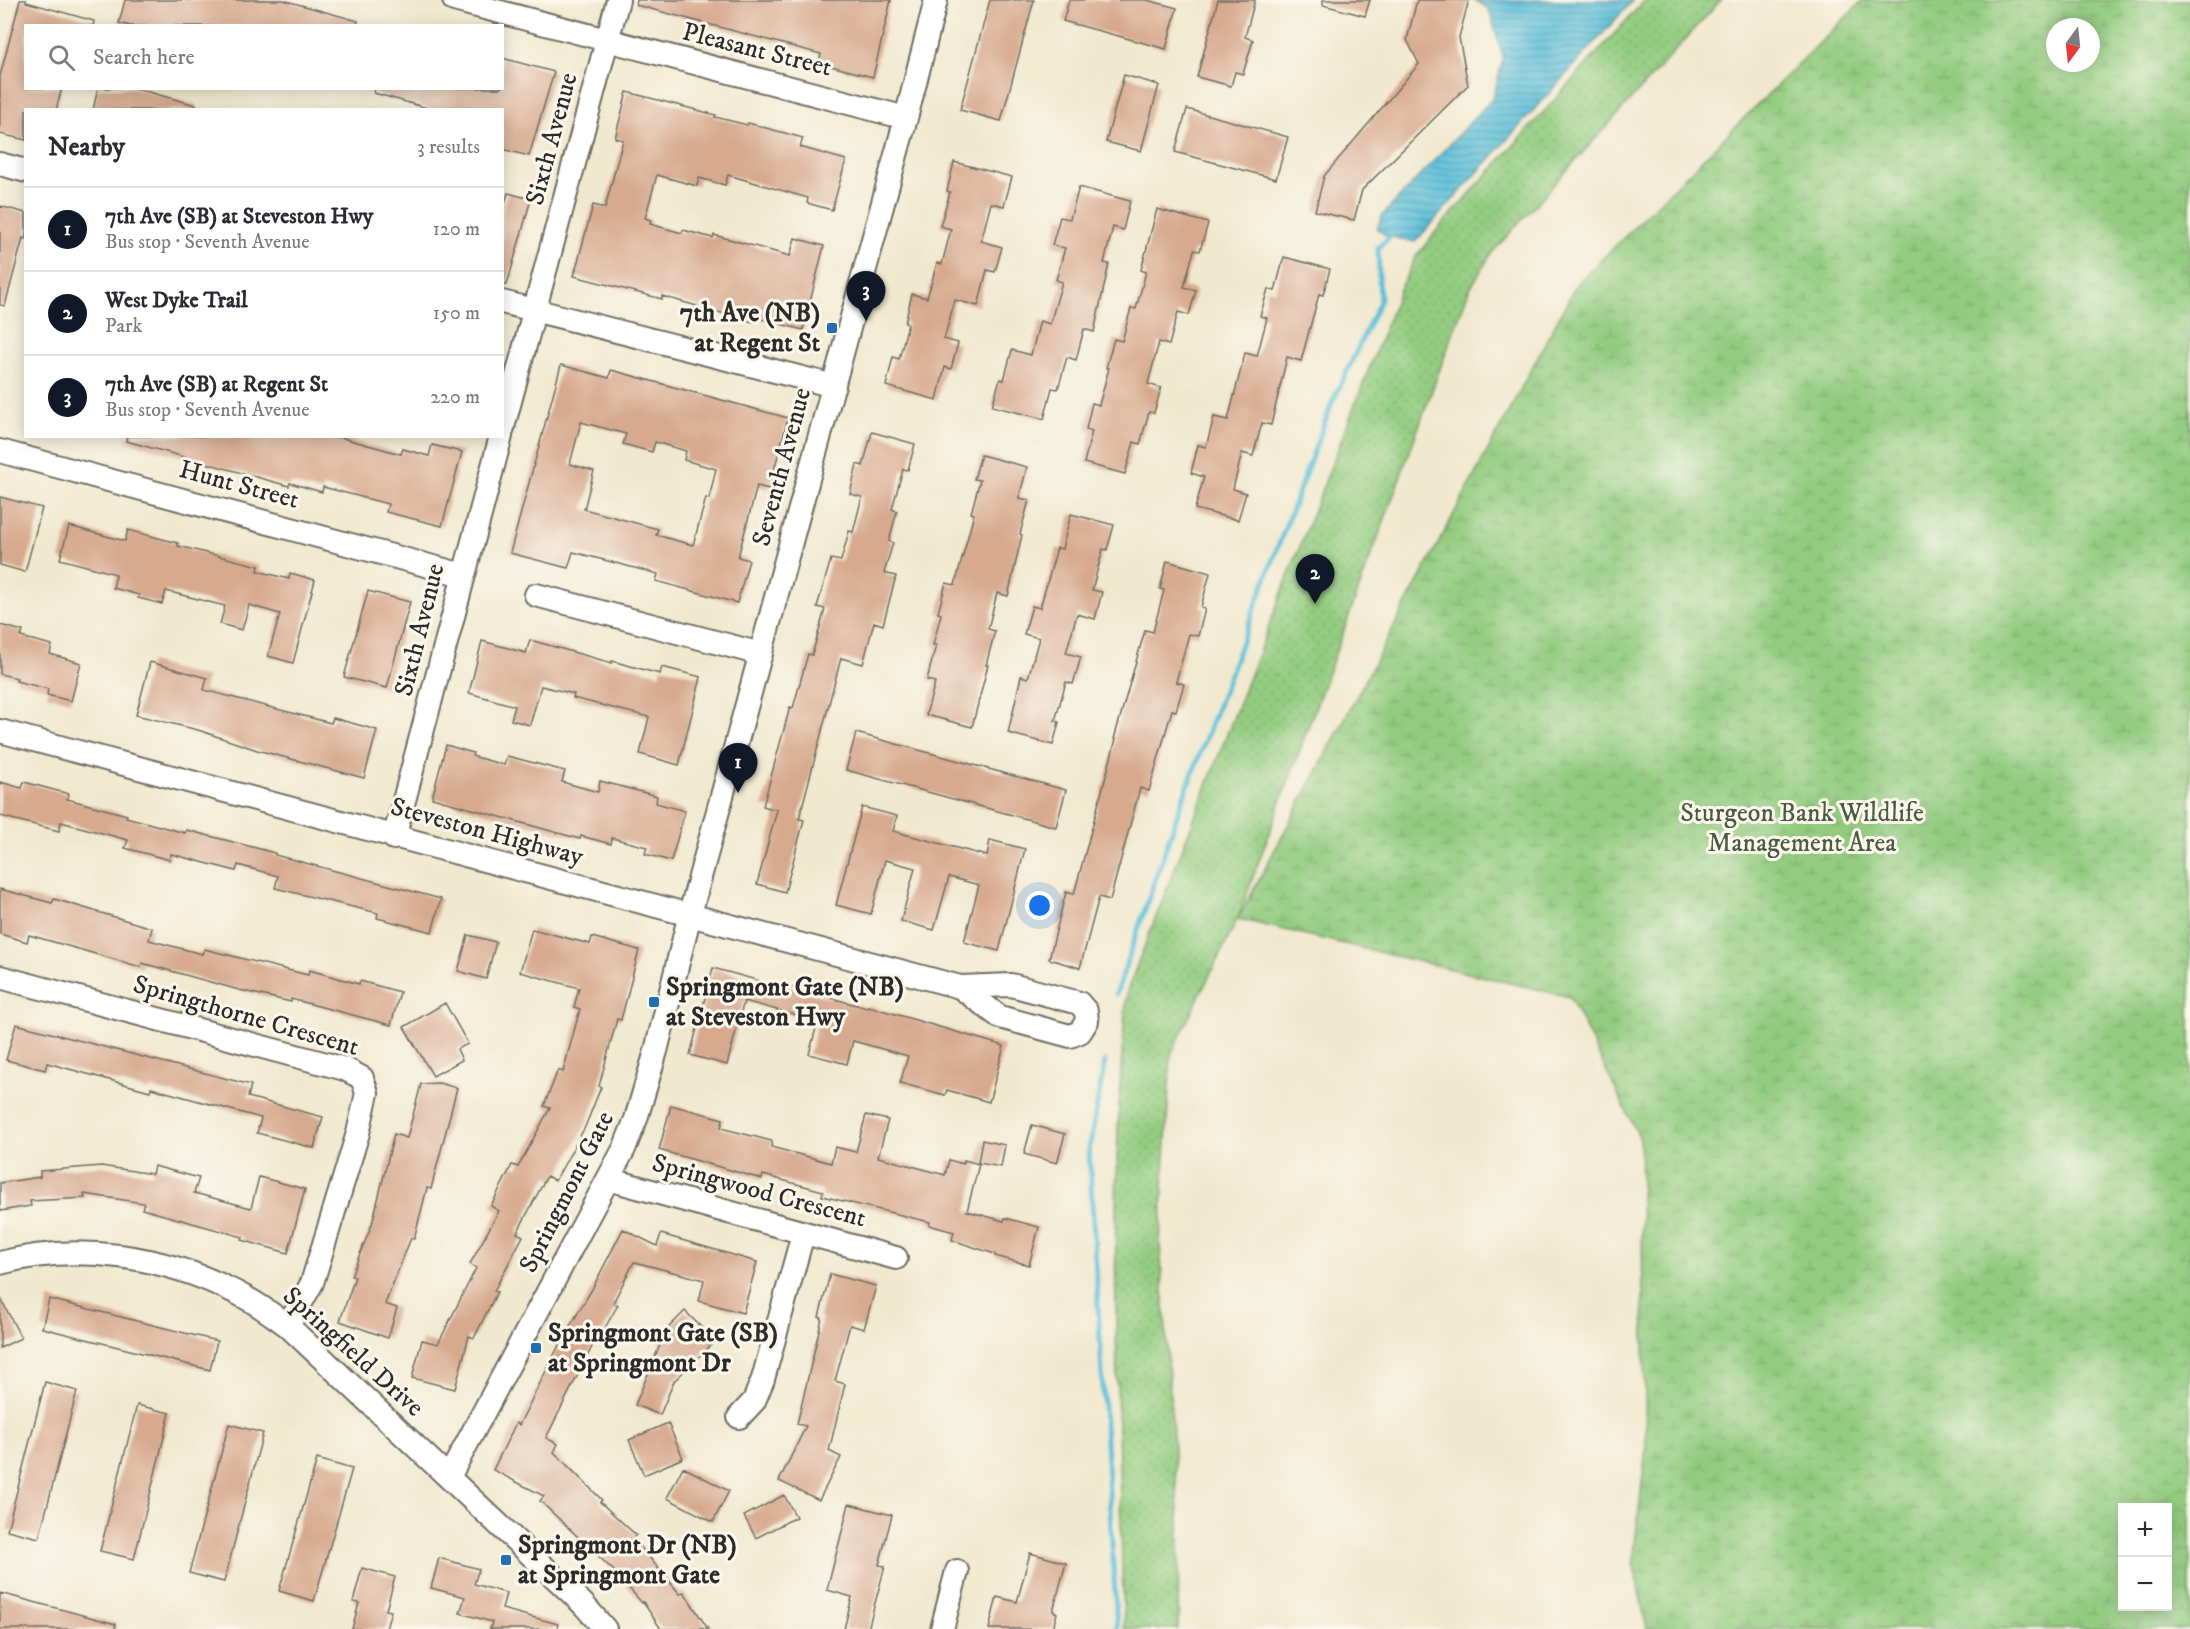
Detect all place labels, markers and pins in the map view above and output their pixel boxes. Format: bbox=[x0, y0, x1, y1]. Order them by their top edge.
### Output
pin: 3 bbox=[846, 272, 886, 321]
place label: 7th Ave (NB) at Regent St bbox=[680, 297, 821, 360]
marker: 7th Ave (NB) at Regent St bbox=[825, 321, 839, 335]
pin: 2 bbox=[1296, 554, 1334, 604]
pin: 1 bbox=[718, 744, 758, 793]
place label: Springmont Gate (NB) at Steveston Hwy bbox=[666, 971, 904, 1034]
marker: Springmont Gate (NB) at Steveston Hwy bbox=[647, 995, 661, 1009]
place label: Springmont Gate (SB) at Springmont Dr bbox=[548, 1317, 778, 1380]
marker: Springmont Gate (SB) at Springmont Dr bbox=[529, 1341, 543, 1355]
place label: Springmont Dr (NB) at Springmont Gate bbox=[518, 1529, 737, 1592]
marker: Springmont Dr (NB) at Springmont Gate bbox=[499, 1553, 513, 1567]

